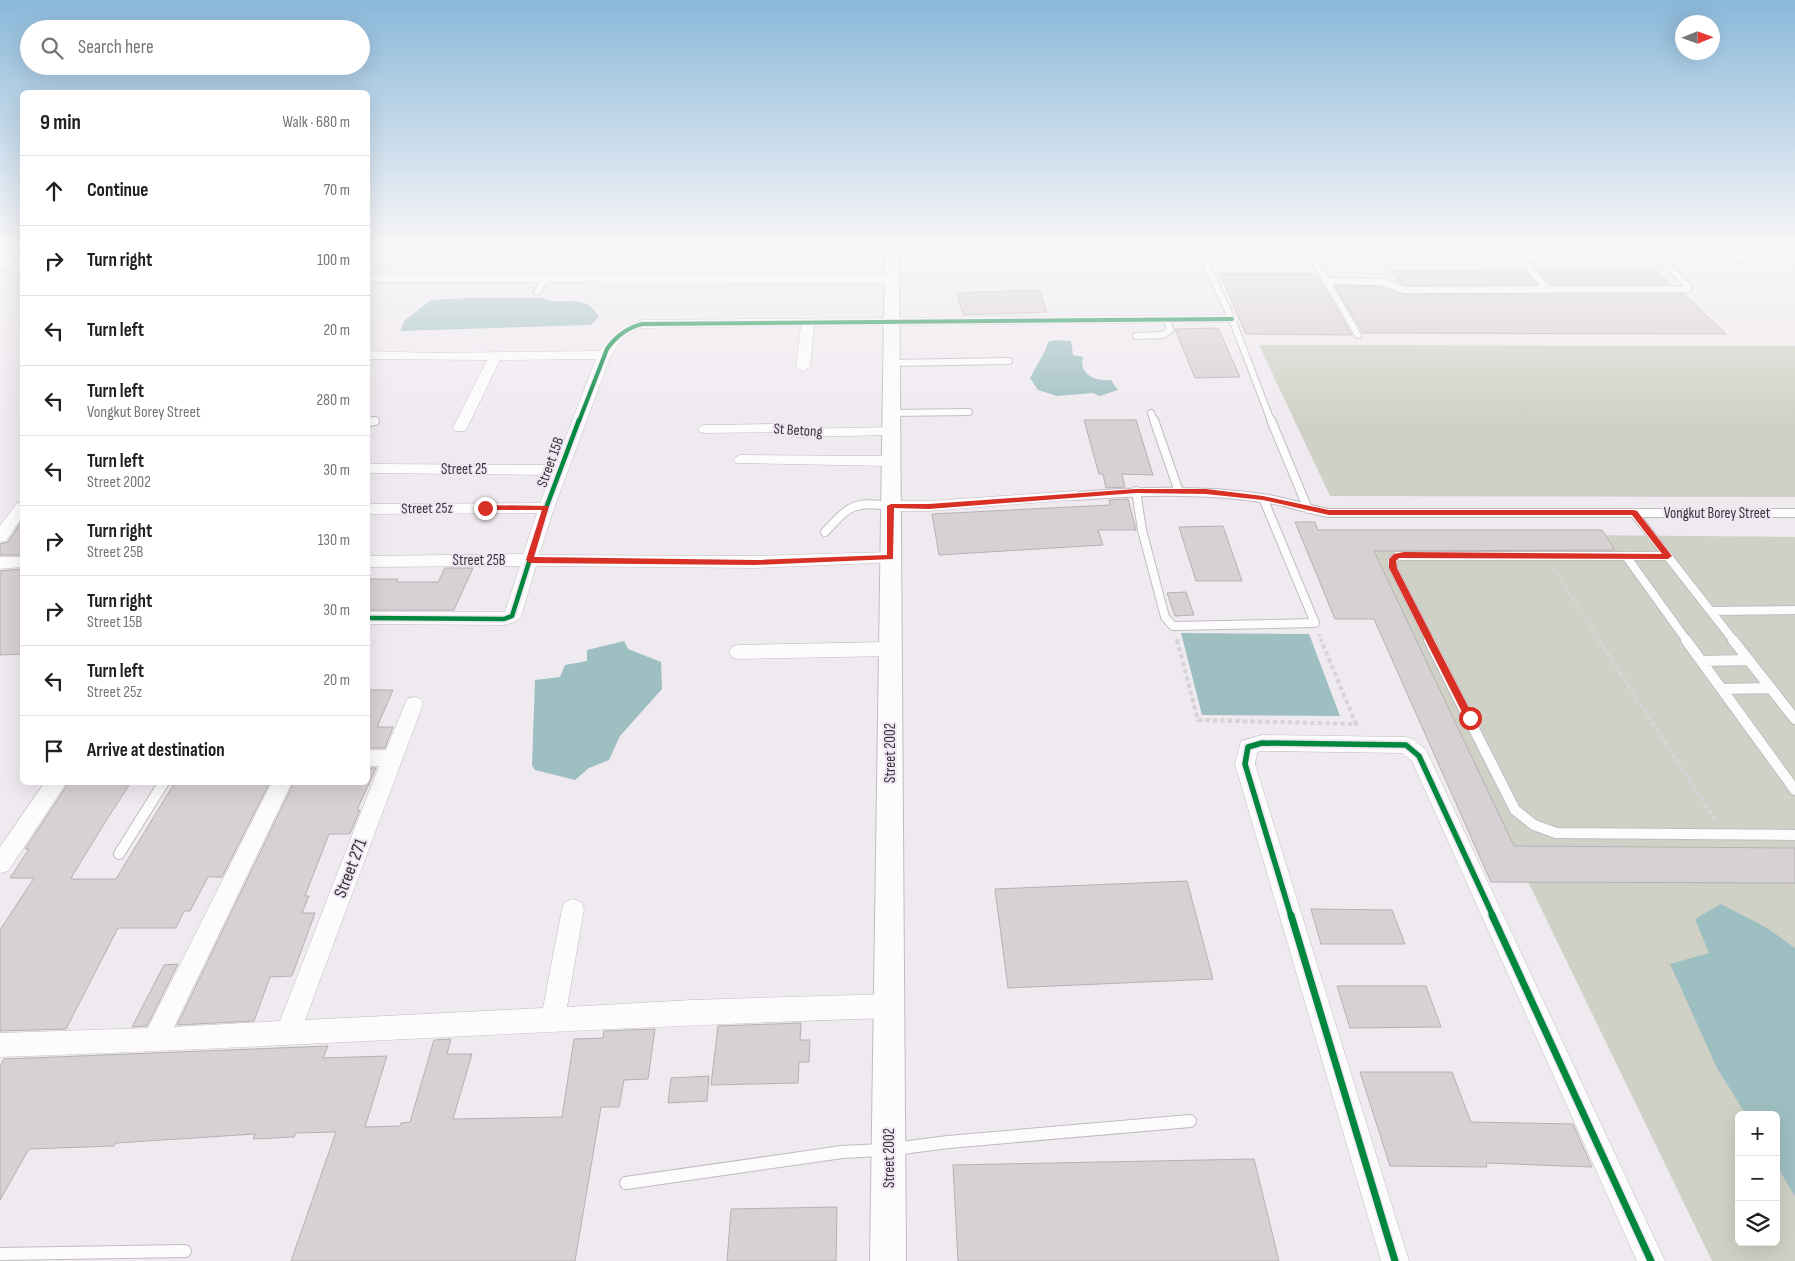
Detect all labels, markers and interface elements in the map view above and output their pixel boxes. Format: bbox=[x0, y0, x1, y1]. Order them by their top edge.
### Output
north arrow bbox=[1675, 15, 1720, 60]
search box bbox=[20, 20, 370, 75]
icon: search bbox=[38, 34, 66, 62]
text: Search here bbox=[78, 36, 154, 59]
text: 9 min bbox=[40, 110, 81, 135]
text: Walk · 680 m bbox=[283, 113, 350, 132]
icon: ahead bbox=[40, 177, 68, 205]
text: Continue bbox=[87, 179, 148, 202]
text: 70 m bbox=[324, 181, 350, 200]
icon: right bbox=[40, 247, 68, 275]
text: Turn right bbox=[87, 249, 152, 272]
text: 100 m bbox=[317, 251, 350, 270]
icon: left bbox=[40, 317, 68, 345]
text: Turn left bbox=[87, 319, 144, 342]
text: 20 m bbox=[323, 321, 350, 340]
text: Turn left bbox=[87, 380, 144, 403]
icon: left bbox=[40, 387, 68, 415]
text: 280 m bbox=[316, 391, 350, 410]
text: Vongkut Borey Street bbox=[87, 403, 201, 422]
street label: St Betong bbox=[773, 419, 823, 442]
street label: Street 15B bbox=[533, 434, 568, 490]
text: Turn left bbox=[87, 450, 144, 473]
icon: left bbox=[40, 457, 68, 485]
street label: Street 25 bbox=[441, 460, 487, 479]
text: 30 m bbox=[323, 461, 350, 480]
text: Street 2002 bbox=[87, 473, 151, 492]
route end bbox=[474, 497, 497, 520]
street label: Street 25z bbox=[401, 499, 454, 518]
street label: Vongkut Borey Street bbox=[1664, 504, 1771, 523]
text: Turn right bbox=[87, 520, 152, 543]
icon: right bbox=[40, 527, 68, 555]
text: 130 m bbox=[318, 531, 350, 550]
text: Street 25B bbox=[87, 543, 143, 562]
street label: Street 25B bbox=[453, 551, 506, 570]
text: Turn right bbox=[87, 590, 152, 613]
icon: right bbox=[40, 597, 68, 625]
text: 30 m bbox=[323, 601, 350, 620]
text: Street 15B bbox=[87, 613, 142, 632]
text: Turn left bbox=[87, 660, 144, 683]
icon: left bbox=[40, 667, 68, 695]
text: 20 m bbox=[323, 671, 350, 690]
text: Street 25z bbox=[87, 683, 142, 702]
route start bbox=[1459, 707, 1482, 730]
street label: Street 2002 bbox=[881, 723, 900, 783]
icon: arrive bbox=[40, 737, 68, 765]
text: Arrive at destination bbox=[87, 739, 225, 762]
street label: Street 271 bbox=[330, 835, 372, 901]
map controls bbox=[1735, 1111, 1780, 1246]
button: + bbox=[1735, 1111, 1780, 1156]
street label: Street 2002 bbox=[880, 1128, 899, 1188]
button: − bbox=[1735, 1156, 1780, 1201]
button: layers bbox=[1735, 1201, 1780, 1246]

